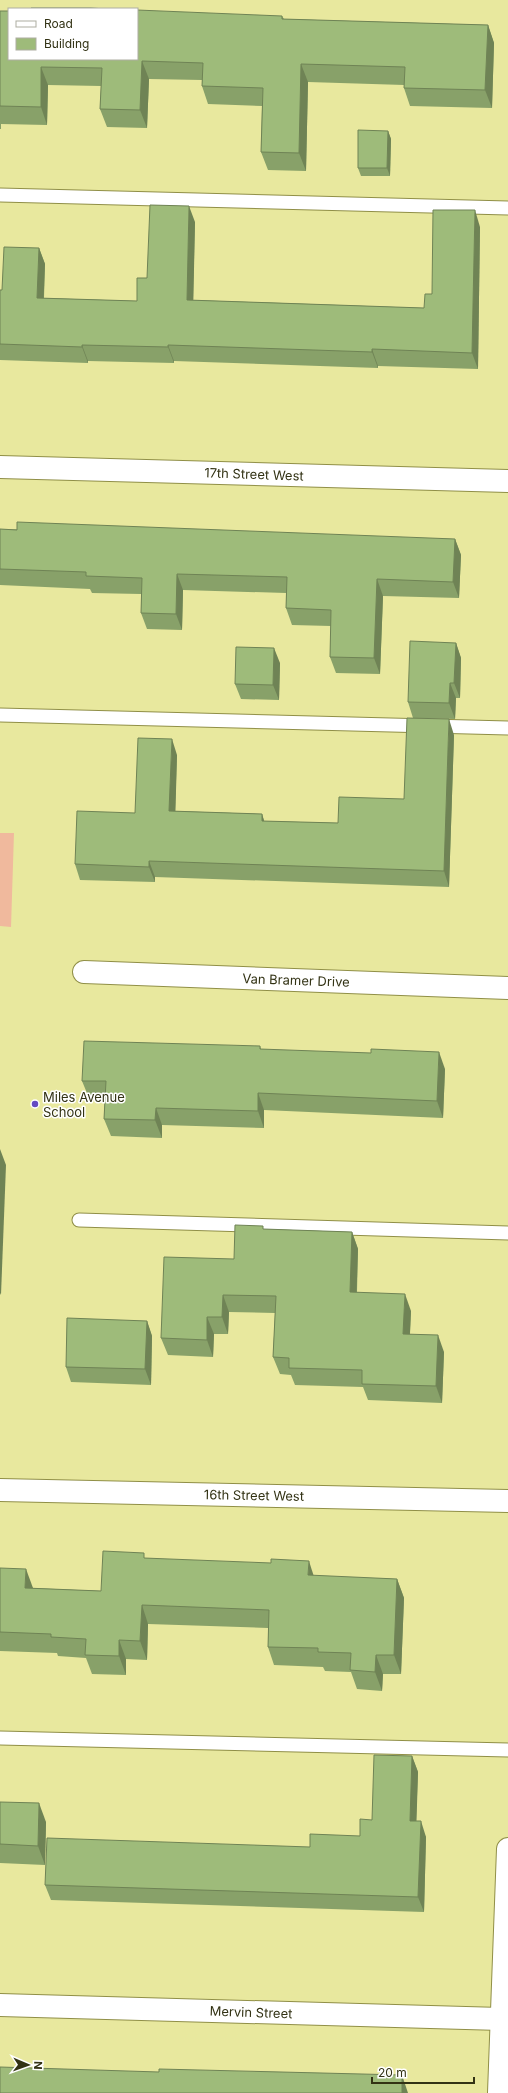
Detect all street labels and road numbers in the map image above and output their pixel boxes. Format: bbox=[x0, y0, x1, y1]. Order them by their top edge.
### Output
street label: 17th Street West bbox=[204, 464, 304, 484]
street label: Van Bramer Drive bbox=[242, 970, 350, 990]
street label: 16th Street West bbox=[204, 1486, 304, 1504]
street label: Mervin Street bbox=[209, 2003, 293, 2021]

